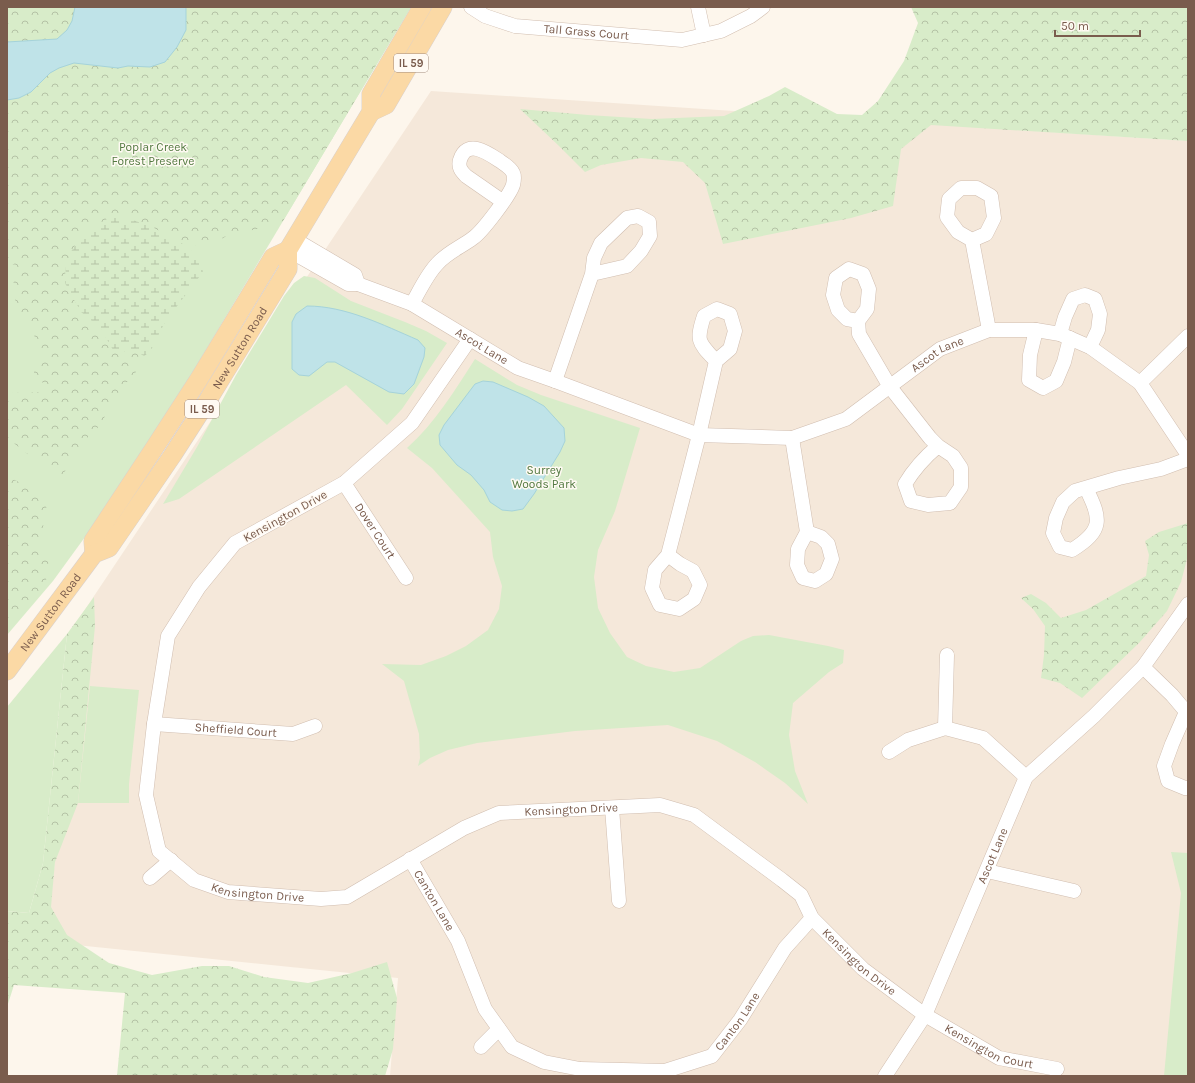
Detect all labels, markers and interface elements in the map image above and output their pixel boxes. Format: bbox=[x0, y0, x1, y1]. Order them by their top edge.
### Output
scale bar bbox=[1055, 12, 1140, 38]
text: 50 m bbox=[1061, 19, 1089, 33]
street label: Tall Grass Court bbox=[543, 21, 630, 43]
road number: IL 59 bbox=[394, 54, 428, 72]
park label: Poplar Creek Forest Preserve bbox=[112, 140, 194, 168]
street label: New Sutton Road bbox=[209, 304, 270, 392]
street label: Ascot Lane bbox=[453, 325, 511, 367]
street label: Ascot Lane bbox=[908, 334, 965, 375]
road number: IL 59 bbox=[185, 400, 219, 418]
park label: Surrey Woods Park bbox=[512, 463, 576, 491]
street label: Kensington Drive bbox=[241, 487, 329, 545]
street label: Dover Court bbox=[352, 500, 399, 562]
street label: New Sutton Road bbox=[17, 571, 84, 654]
street label: Sheffield Court bbox=[194, 720, 278, 740]
street label: Kensington Drive bbox=[524, 800, 618, 819]
street label: Ascot Lane bbox=[975, 826, 1011, 886]
street label: Canton Lane bbox=[411, 868, 457, 933]
street label: Kensington Drive bbox=[209, 880, 305, 905]
street label: Kensington Drive bbox=[819, 925, 899, 998]
street label: Canton Lane bbox=[712, 990, 763, 1053]
street label: Kensington Court bbox=[942, 1021, 1035, 1071]

